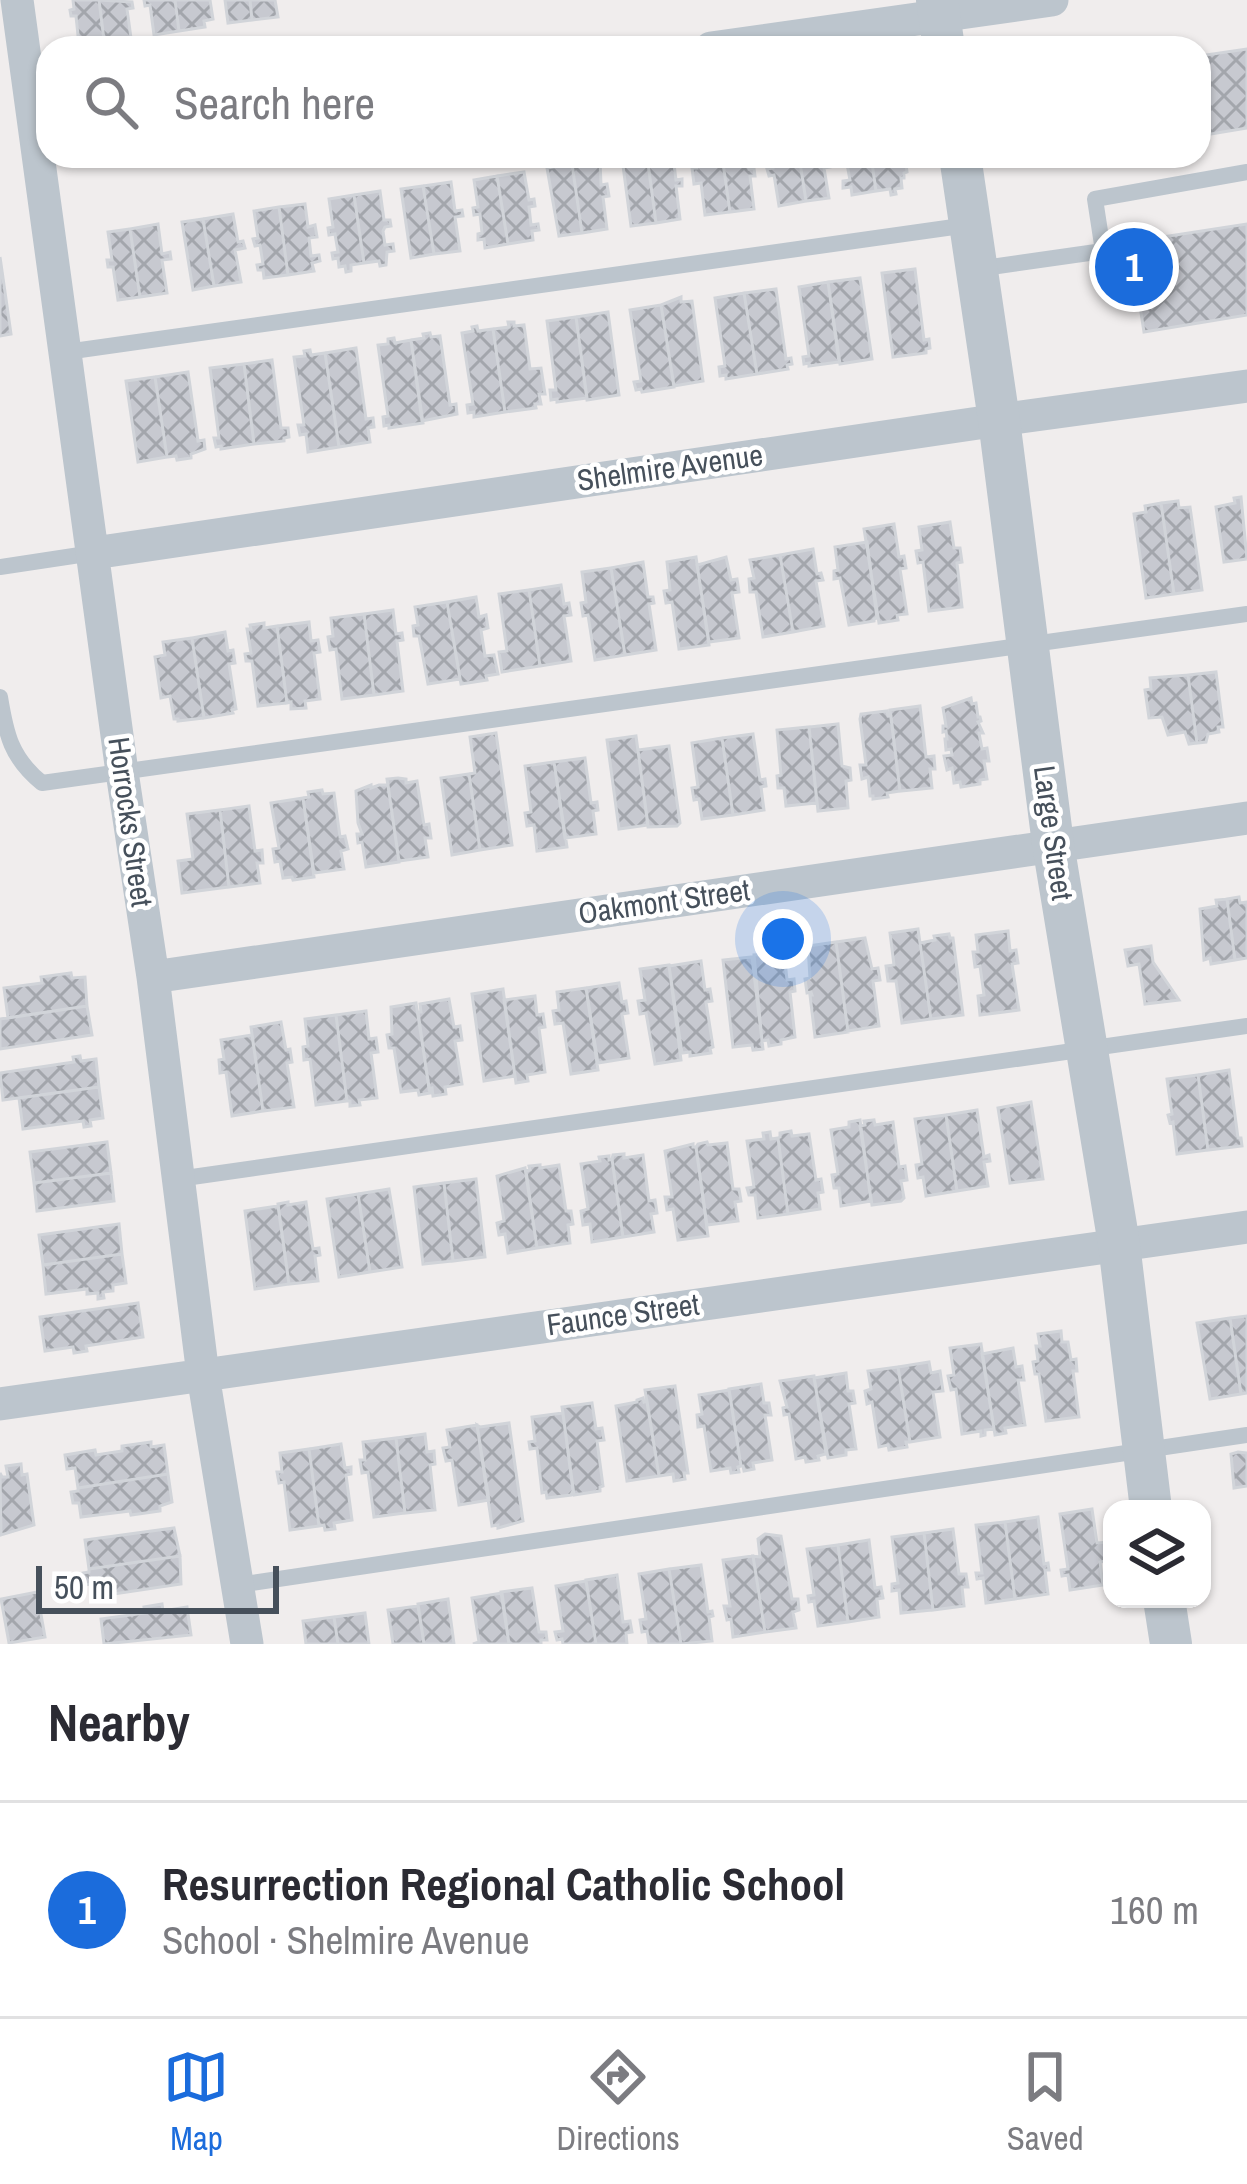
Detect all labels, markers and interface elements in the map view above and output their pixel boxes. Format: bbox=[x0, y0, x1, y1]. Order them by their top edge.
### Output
search box bbox=[36, 36, 1211, 168]
icon: search bbox=[78, 69, 144, 135]
text: Search here bbox=[174, 72, 375, 133]
pin: 1 bbox=[1095, 222, 1173, 312]
street label: Shelmire Avenue bbox=[575, 434, 765, 500]
street label: Horrocks Street bbox=[99, 734, 163, 909]
street label: Large Street bbox=[1025, 763, 1083, 903]
street label: Oakmont Street bbox=[576, 869, 752, 933]
your location bbox=[753, 909, 813, 969]
street label: Faunce Street bbox=[544, 1284, 702, 1344]
map controls bbox=[1103, 1500, 1211, 1608]
button: layers bbox=[1103, 1500, 1211, 1608]
scale bar bbox=[36, 1560, 279, 1613]
text: 50 m bbox=[54, 1565, 114, 1609]
text: Nearby bbox=[48, 1688, 190, 1757]
text: Resurrection Regional Catholic School bbox=[162, 1853, 845, 1914]
text: 1 bbox=[78, 1884, 96, 1936]
text: 160 m bbox=[1110, 1884, 1199, 1936]
text: School · Shelmire Avenue bbox=[162, 1914, 529, 1966]
tab: Map bbox=[163, 2044, 229, 2160]
tab: Directions bbox=[556, 2044, 680, 2160]
tab: Saved bbox=[1007, 2044, 1083, 2160]

